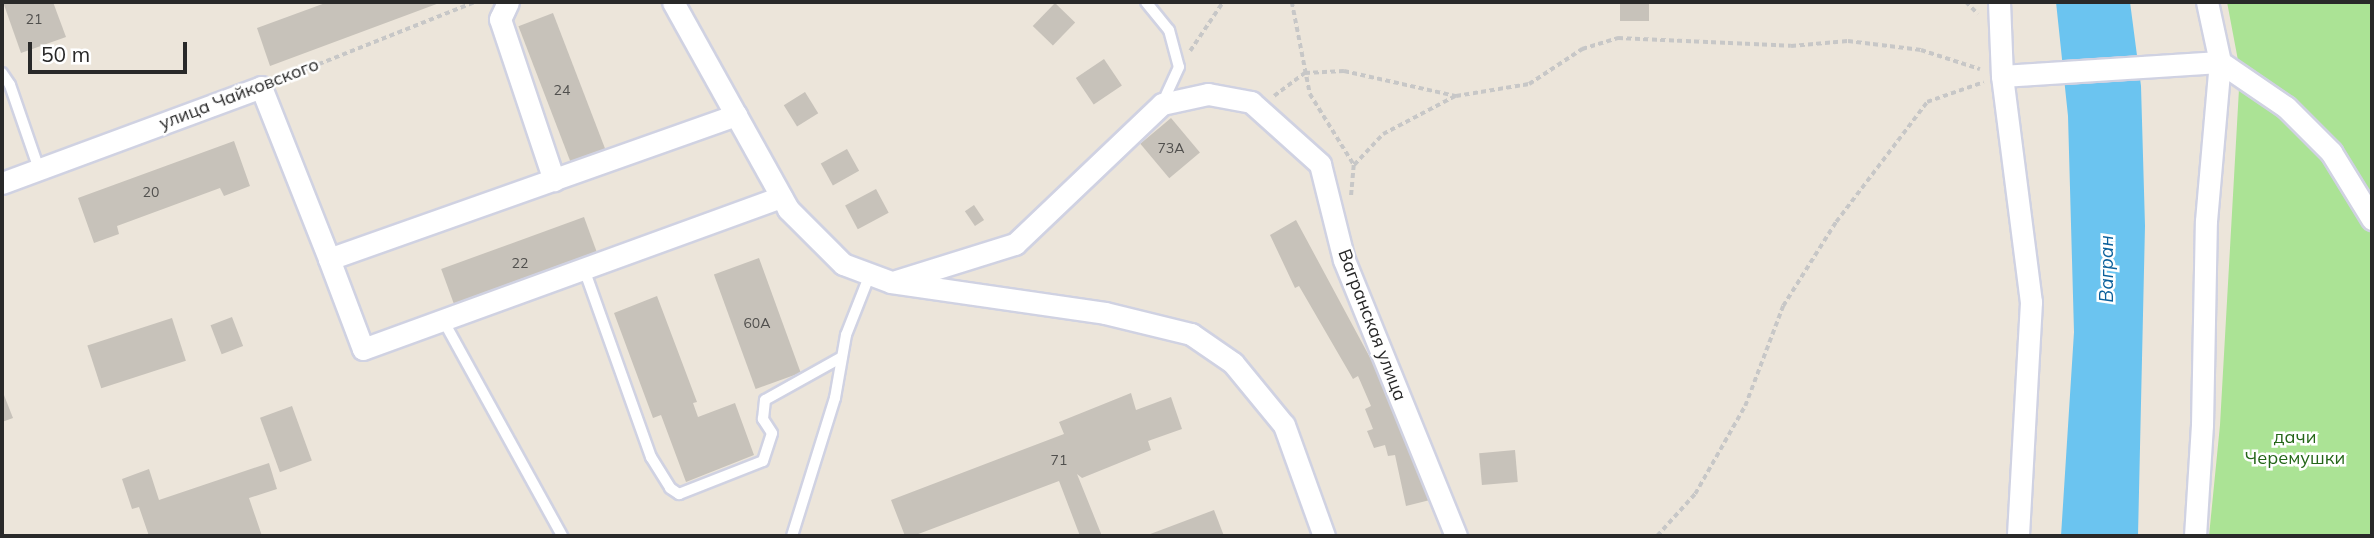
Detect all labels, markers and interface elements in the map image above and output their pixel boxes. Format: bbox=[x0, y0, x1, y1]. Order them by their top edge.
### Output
house number: 21 bbox=[26, 11, 42, 27]
scale bar bbox=[32, 28, 191, 72]
text: 50 m bbox=[41, 41, 90, 67]
street label: улица Чайковского bbox=[156, 54, 322, 134]
house number: 24 bbox=[554, 82, 570, 98]
house number: 73А bbox=[1157, 140, 1185, 156]
house number: 20 bbox=[143, 184, 159, 200]
water label: Вагран bbox=[2096, 235, 2118, 303]
street label: Вагранская улица bbox=[1333, 246, 1411, 404]
house number: 22 bbox=[512, 255, 528, 271]
house number: 60А bbox=[743, 315, 771, 331]
park label: дачи Черемушки bbox=[2245, 427, 2345, 470]
house number: 71 bbox=[1051, 452, 1067, 468]

